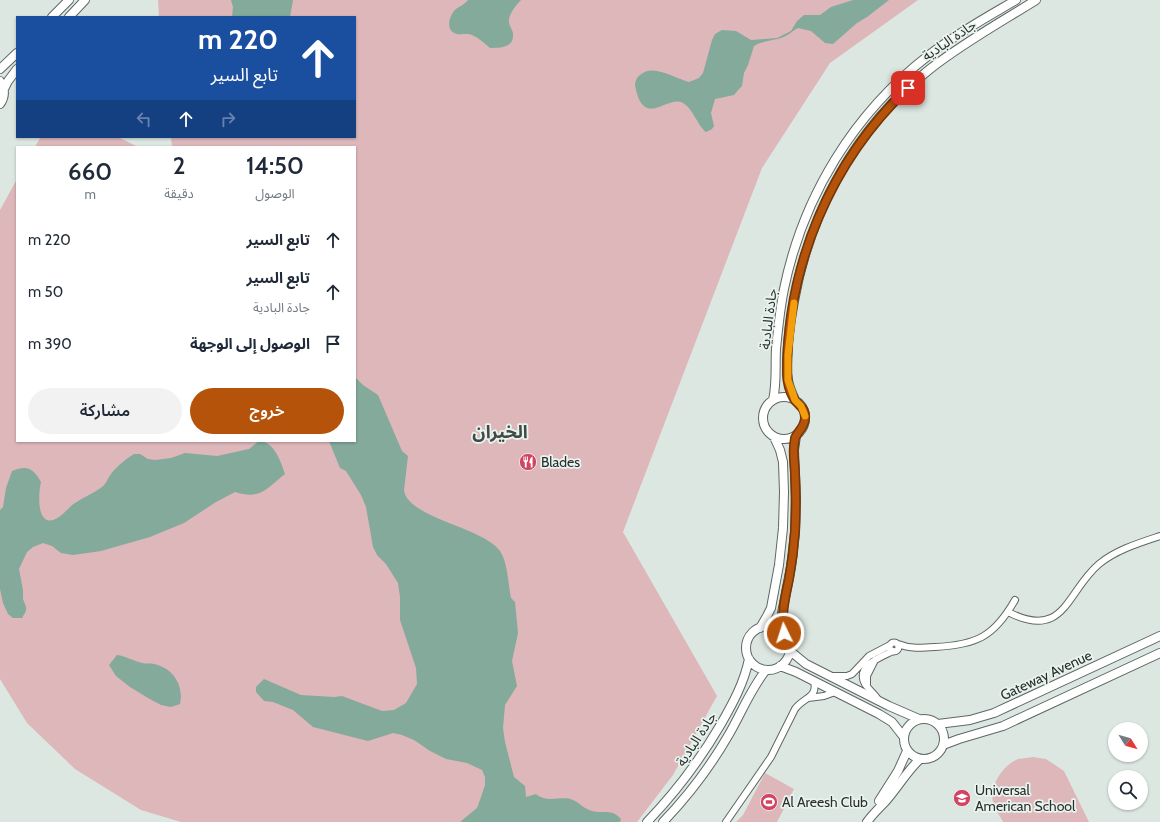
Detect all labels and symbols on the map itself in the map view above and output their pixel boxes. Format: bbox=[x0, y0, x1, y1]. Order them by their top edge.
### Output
street label: جادة البادية bbox=[919, 15, 979, 65]
pin bbox=[891, 71, 925, 105]
street label: جادة البادية bbox=[755, 287, 781, 351]
district label: الخيران bbox=[472, 421, 528, 443]
restaurant icon: Blades bbox=[518, 452, 538, 472]
place label: Blades bbox=[541, 453, 580, 471]
position arrow bbox=[763, 612, 805, 654]
street label: Gateway Avenue bbox=[997, 646, 1095, 704]
street label: جادة البادية bbox=[672, 708, 720, 770]
north arrow bbox=[1108, 722, 1148, 762]
place label: Universal American School bbox=[975, 781, 1076, 815]
school or university icon: Universal American School bbox=[952, 788, 972, 808]
sports icon: Al Areesh Club bbox=[759, 792, 779, 812]
place label: Al Areesh Club bbox=[782, 793, 868, 811]

